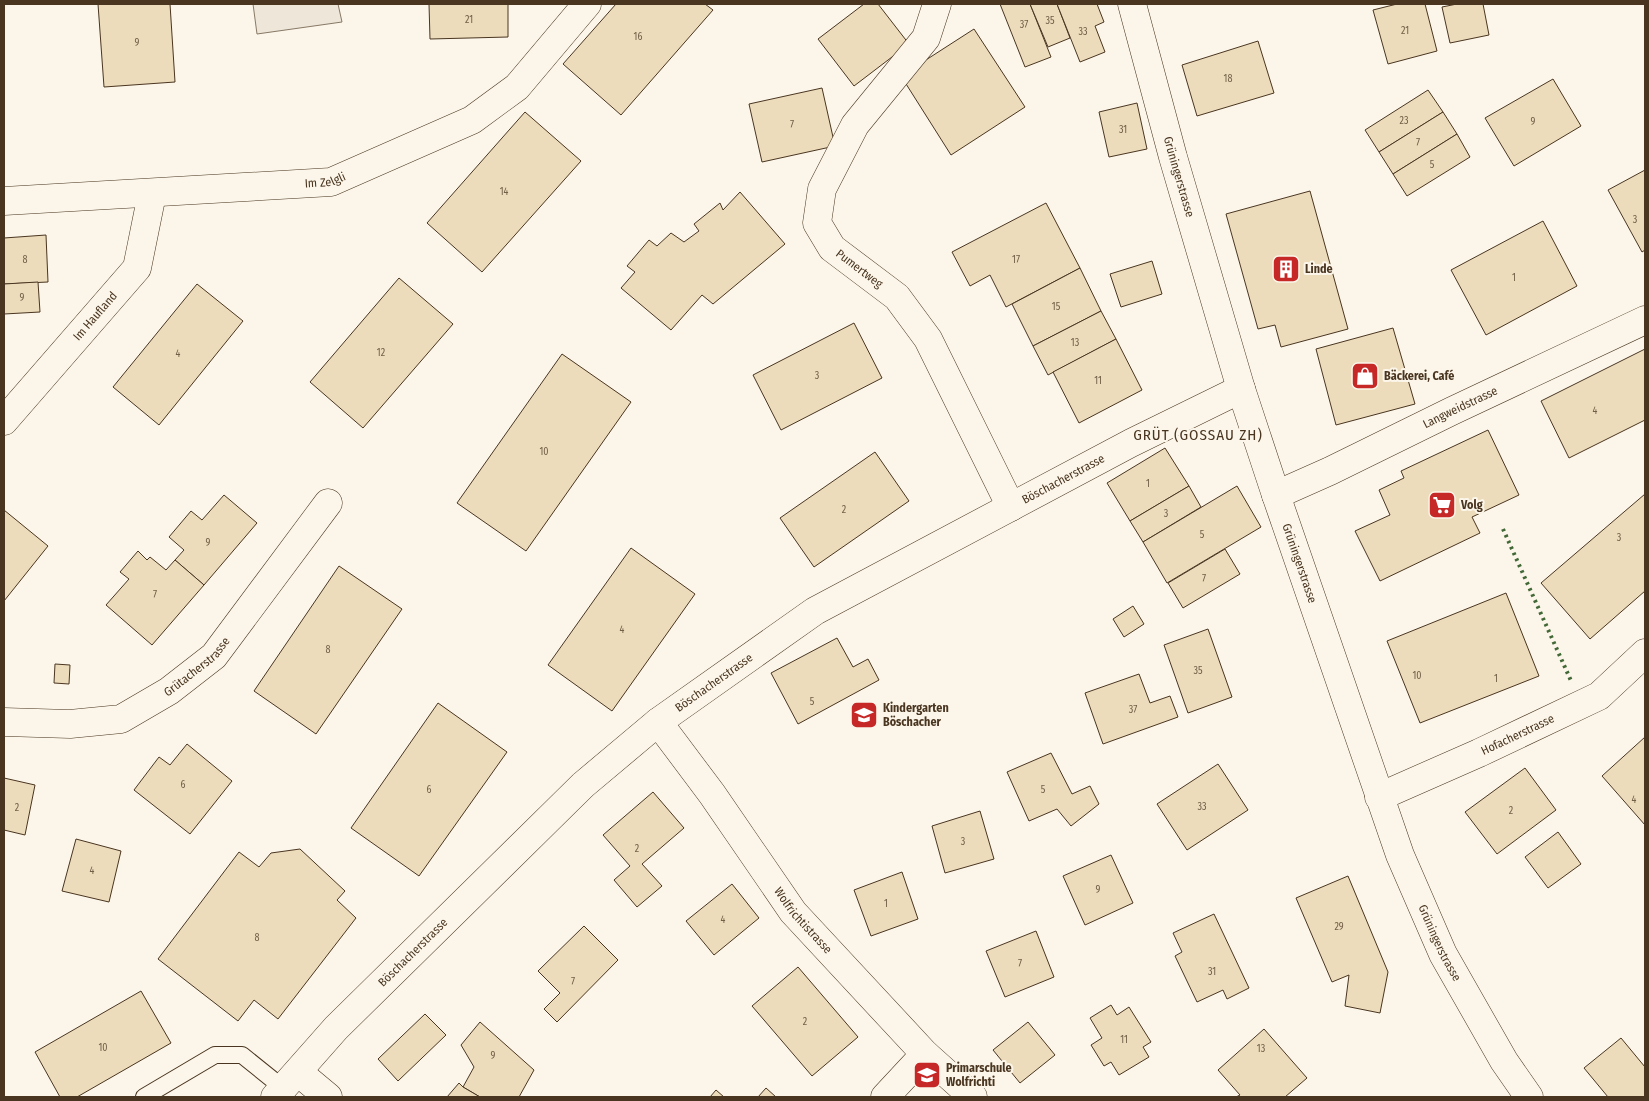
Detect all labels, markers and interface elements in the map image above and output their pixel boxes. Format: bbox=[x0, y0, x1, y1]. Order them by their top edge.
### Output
house number: 21 bbox=[465, 14, 473, 26]
house number: 35 bbox=[1045, 15, 1055, 27]
house number: 37 bbox=[1020, 19, 1028, 31]
house number: 21 bbox=[1401, 25, 1409, 37]
house number: 33 bbox=[1078, 26, 1088, 38]
house number: 16 bbox=[634, 31, 642, 43]
house number: 9 bbox=[135, 37, 140, 49]
house number: 18 bbox=[1224, 73, 1232, 85]
house number: 23 bbox=[1400, 115, 1409, 127]
house number: 9 bbox=[1531, 116, 1536, 128]
house number: 7 bbox=[790, 119, 794, 131]
house number: 31 bbox=[1119, 124, 1127, 136]
street label: Grüningerstrasse bbox=[1161, 135, 1197, 219]
house number: 7 bbox=[1416, 137, 1420, 149]
house number: 5 bbox=[1430, 159, 1435, 171]
street label: Im Zelgli bbox=[304, 169, 348, 191]
house number: 14 bbox=[500, 186, 509, 198]
house number: 3 bbox=[1633, 214, 1638, 226]
street label: Pumertweg bbox=[833, 247, 886, 291]
house number: 8 bbox=[23, 254, 28, 266]
house number: 17 bbox=[1012, 254, 1020, 266]
building icon: Linde bbox=[1271, 254, 1301, 284]
place label: Linde bbox=[1305, 262, 1333, 276]
house number: 1 bbox=[1512, 272, 1516, 284]
street label: Im Haufland bbox=[70, 289, 120, 343]
house number: 9 bbox=[20, 292, 25, 304]
house number: 15 bbox=[1052, 301, 1061, 313]
house number: 13 bbox=[1071, 337, 1080, 349]
house number: 12 bbox=[377, 347, 386, 359]
house number: 4 bbox=[176, 348, 181, 360]
shop icon: Bäckerei, Café bbox=[1350, 361, 1380, 391]
place label: Bäckerei, Café bbox=[1384, 369, 1454, 383]
house number: 3 bbox=[815, 370, 820, 382]
house number: 11 bbox=[1094, 375, 1102, 387]
street label: Langweidstrasse bbox=[1421, 384, 1500, 431]
house number: 4 bbox=[1593, 405, 1598, 417]
district label: GRÜT (GOSSAU ZH) bbox=[1133, 426, 1263, 444]
house number: 10 bbox=[539, 446, 549, 458]
street label: Böschacherstrasse bbox=[1020, 451, 1107, 507]
house number: 1 bbox=[1146, 478, 1150, 490]
supermarket icon: Volg bbox=[1427, 490, 1457, 520]
place label: Volg bbox=[1460, 498, 1483, 512]
house number: 2 bbox=[842, 504, 847, 516]
house number: 3 bbox=[1164, 508, 1169, 520]
street label: Grüningerstrasse bbox=[1279, 522, 1320, 605]
house number: 5 bbox=[1200, 529, 1205, 541]
house number: 3 bbox=[1617, 532, 1622, 544]
house number: 9 bbox=[206, 537, 211, 549]
house number: 7 bbox=[1202, 573, 1206, 585]
house number: 7 bbox=[153, 589, 157, 601]
house number: 4 bbox=[620, 624, 625, 636]
street label: Grütacherstrasse bbox=[162, 634, 233, 699]
house number: 8 bbox=[326, 644, 331, 656]
street label: Böschacherstrasse bbox=[672, 650, 755, 715]
house number: 35 bbox=[1193, 665, 1203, 677]
house number: 10 bbox=[1412, 670, 1422, 682]
house number: 1 bbox=[1494, 673, 1498, 685]
house number: 5 bbox=[810, 696, 815, 708]
school or university icon: Kindergarten Böschacher bbox=[849, 700, 879, 730]
place label: Kindergarten Böschacher bbox=[883, 701, 949, 729]
house number: 37 bbox=[1129, 704, 1137, 716]
street label: Hofacherstrasse bbox=[1479, 711, 1556, 758]
house number: 6 bbox=[181, 779, 186, 791]
house number: 6 bbox=[427, 784, 432, 796]
house number: 5 bbox=[1041, 784, 1046, 796]
house number: 4 bbox=[1632, 794, 1637, 806]
house number: 33 bbox=[1197, 801, 1207, 813]
house number: 2 bbox=[15, 802, 20, 814]
house number: 2 bbox=[1509, 805, 1514, 817]
house number: 3 bbox=[961, 836, 966, 848]
house number: 2 bbox=[635, 843, 640, 855]
house number: 4 bbox=[90, 865, 95, 877]
house number: 9 bbox=[1096, 884, 1101, 896]
street label: Wolfrichtistrasse bbox=[771, 885, 835, 956]
house number: 1 bbox=[884, 898, 888, 910]
street label: Grüningerstrasse bbox=[1415, 903, 1464, 984]
house number: 4 bbox=[721, 914, 726, 926]
street label: Böschacherstrasse bbox=[375, 915, 451, 989]
house number: 29 bbox=[1334, 921, 1344, 933]
house number: 8 bbox=[255, 932, 260, 944]
house number: 7 bbox=[1018, 958, 1022, 970]
house number: 31 bbox=[1208, 966, 1216, 978]
house number: 7 bbox=[571, 976, 575, 988]
house number: 2 bbox=[803, 1016, 808, 1028]
house number: 11 bbox=[1120, 1034, 1128, 1046]
house number: 10 bbox=[98, 1042, 108, 1054]
house number: 13 bbox=[1257, 1043, 1266, 1055]
house number: 9 bbox=[491, 1050, 496, 1062]
school or university icon: Primarschule Wolfrichti bbox=[912, 1060, 942, 1090]
place label: Primarschule Wolfrichti bbox=[946, 1061, 1012, 1089]

